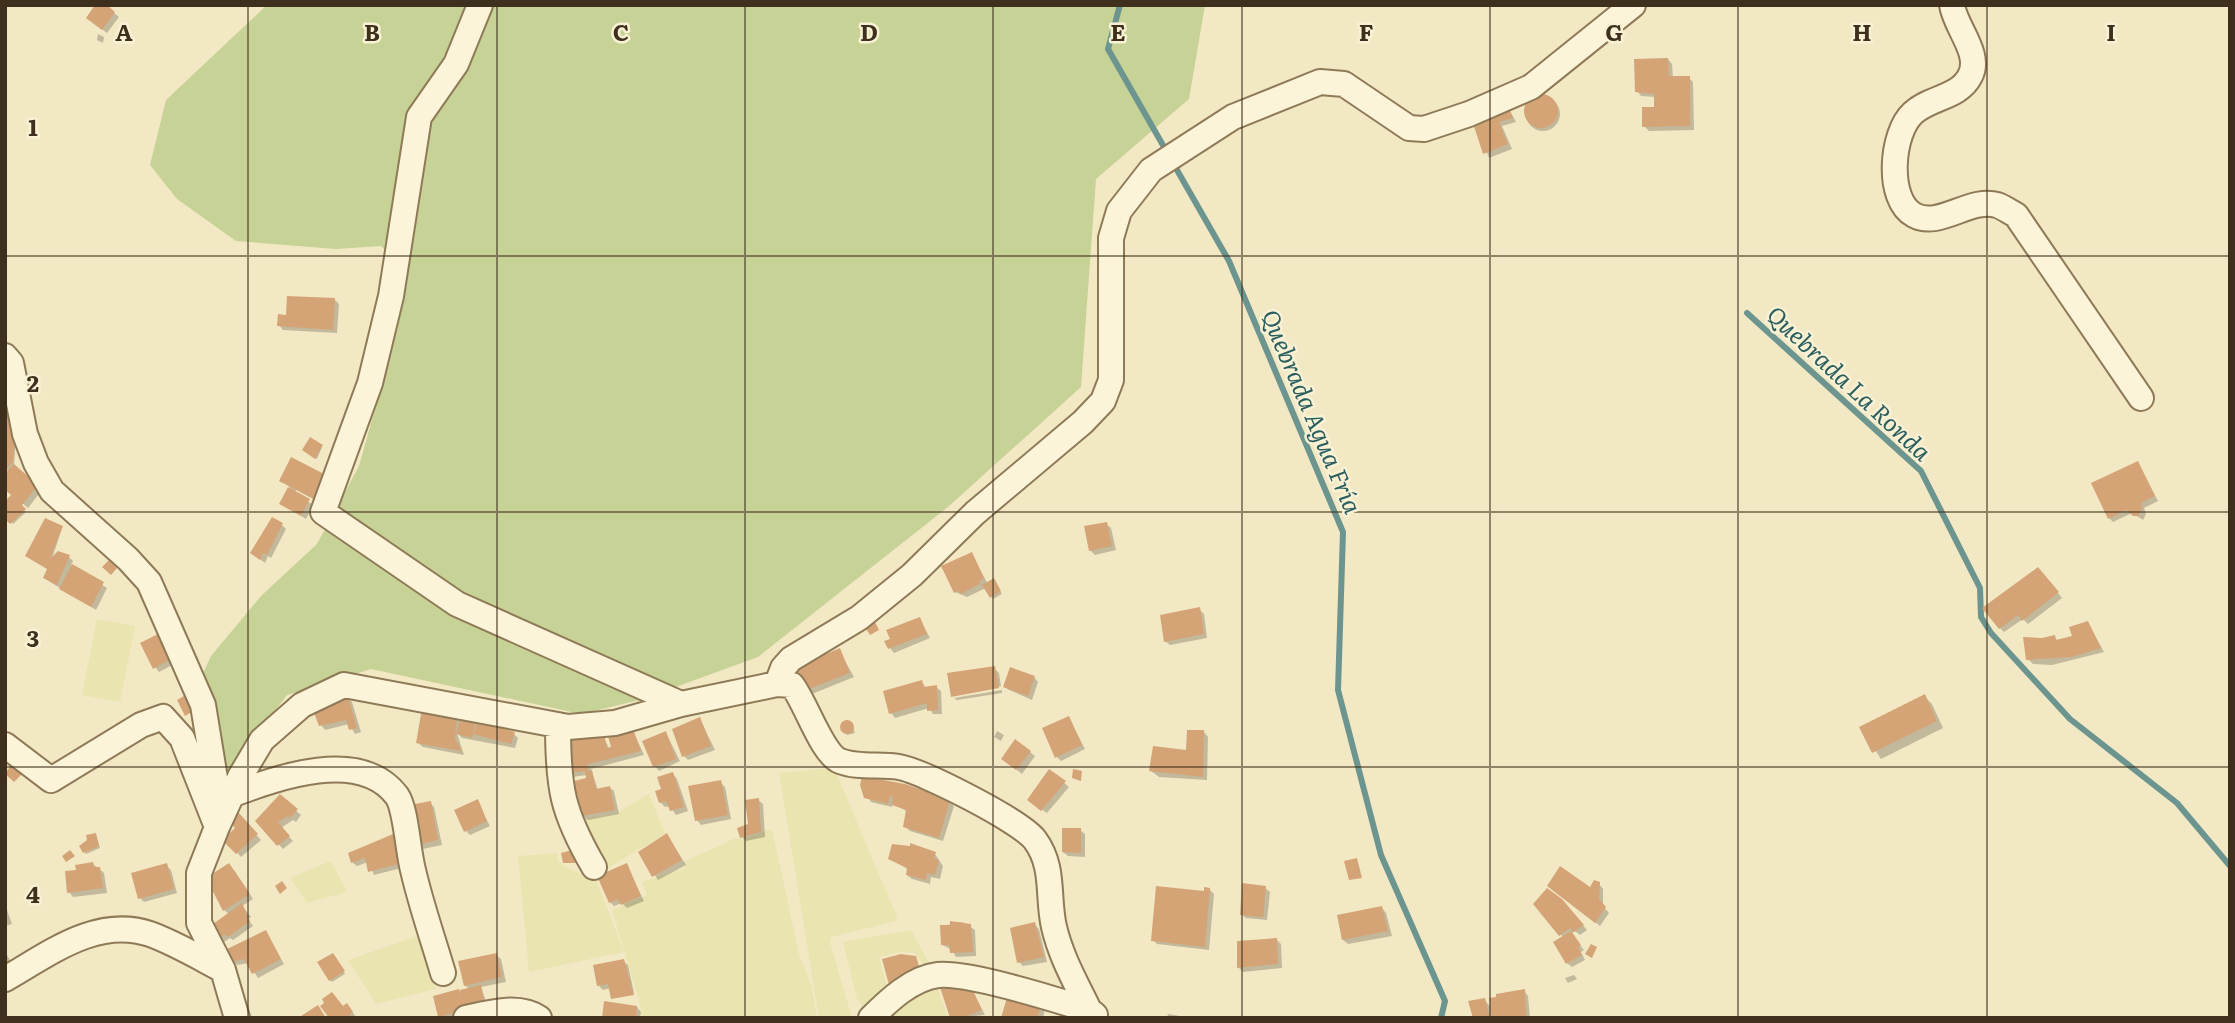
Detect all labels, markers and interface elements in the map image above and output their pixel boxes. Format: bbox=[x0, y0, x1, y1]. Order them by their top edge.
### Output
text: A bbox=[115, 14, 133, 48]
text: B bbox=[364, 14, 380, 48]
text: C bbox=[613, 14, 629, 48]
text: D bbox=[860, 14, 878, 48]
text: E bbox=[1110, 14, 1126, 48]
text: F bbox=[1359, 14, 1374, 48]
text: G bbox=[1605, 14, 1623, 48]
text: H bbox=[1852, 14, 1872, 48]
text: I bbox=[2106, 14, 2116, 48]
text: 1 bbox=[28, 109, 38, 143]
water label: Quebrada La Ronda bbox=[1760, 296, 1940, 468]
water label: Quebrada Agua Fría bbox=[1254, 304, 1372, 519]
text: 2 bbox=[27, 365, 39, 399]
text: 3 bbox=[27, 620, 39, 654]
text: 4 bbox=[26, 876, 40, 910]

